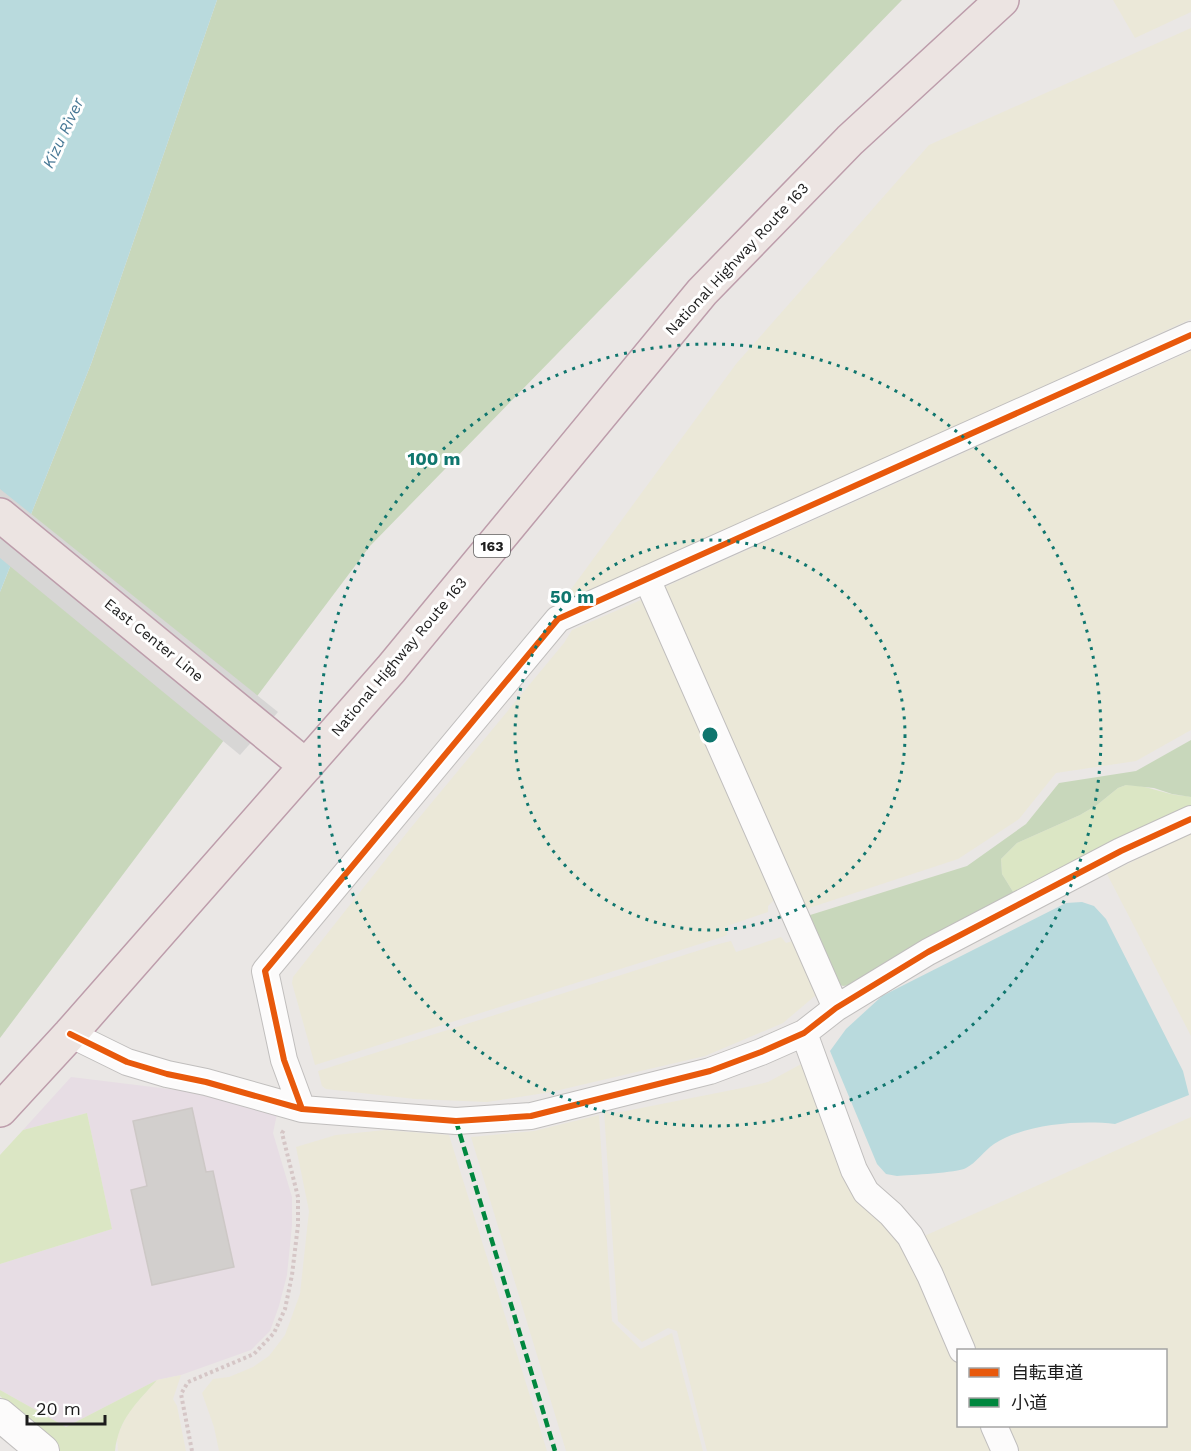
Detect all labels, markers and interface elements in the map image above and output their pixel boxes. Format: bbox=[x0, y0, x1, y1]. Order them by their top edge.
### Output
water label: Kizu River bbox=[38, 94, 88, 171]
street label: National Highway Route 163 bbox=[662, 179, 812, 339]
text: 100 m bbox=[407, 448, 461, 469]
road number: 163 bbox=[474, 535, 510, 557]
street label: National Highway Route 163 bbox=[327, 574, 471, 740]
text: 50 m bbox=[550, 586, 594, 607]
street label: East Center Line bbox=[101, 595, 207, 685]
centre of rings bbox=[700, 725, 720, 745]
legend bbox=[957, 1349, 1167, 1427]
text: 自転車道 bbox=[1011, 1362, 1083, 1383]
scale bar bbox=[27, 1388, 105, 1426]
text: 小道 bbox=[1011, 1392, 1047, 1413]
text: 20 m bbox=[36, 1398, 81, 1419]

